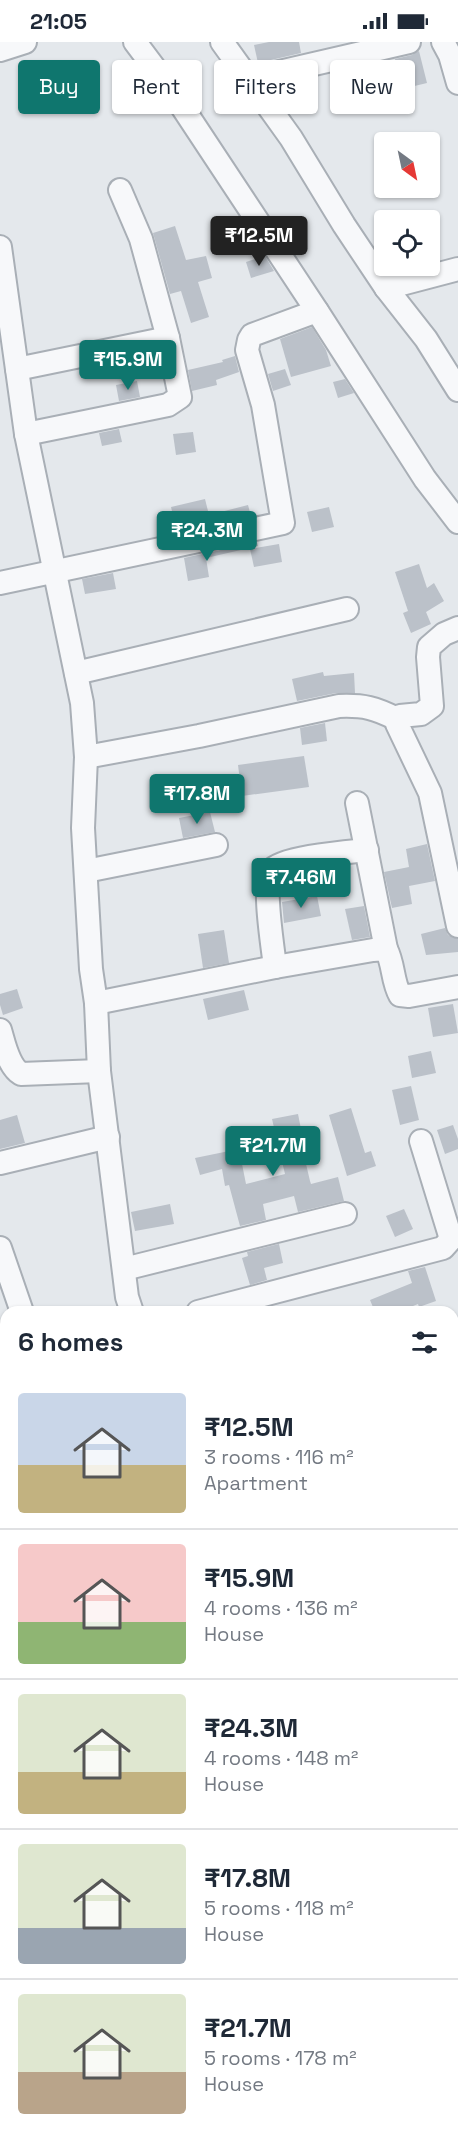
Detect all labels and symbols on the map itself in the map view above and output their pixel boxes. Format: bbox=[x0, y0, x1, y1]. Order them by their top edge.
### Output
north arrow bbox=[374, 132, 440, 198]
pin: ₹12.5M bbox=[210, 216, 308, 267]
pin: ₹15.9M bbox=[79, 340, 177, 391]
pin: ₹24.3M bbox=[158, 511, 256, 562]
pin: ₹17.8M bbox=[148, 774, 246, 825]
pin: ₹7.46M bbox=[252, 858, 350, 909]
pin: ₹21.7M bbox=[224, 1126, 322, 1177]

